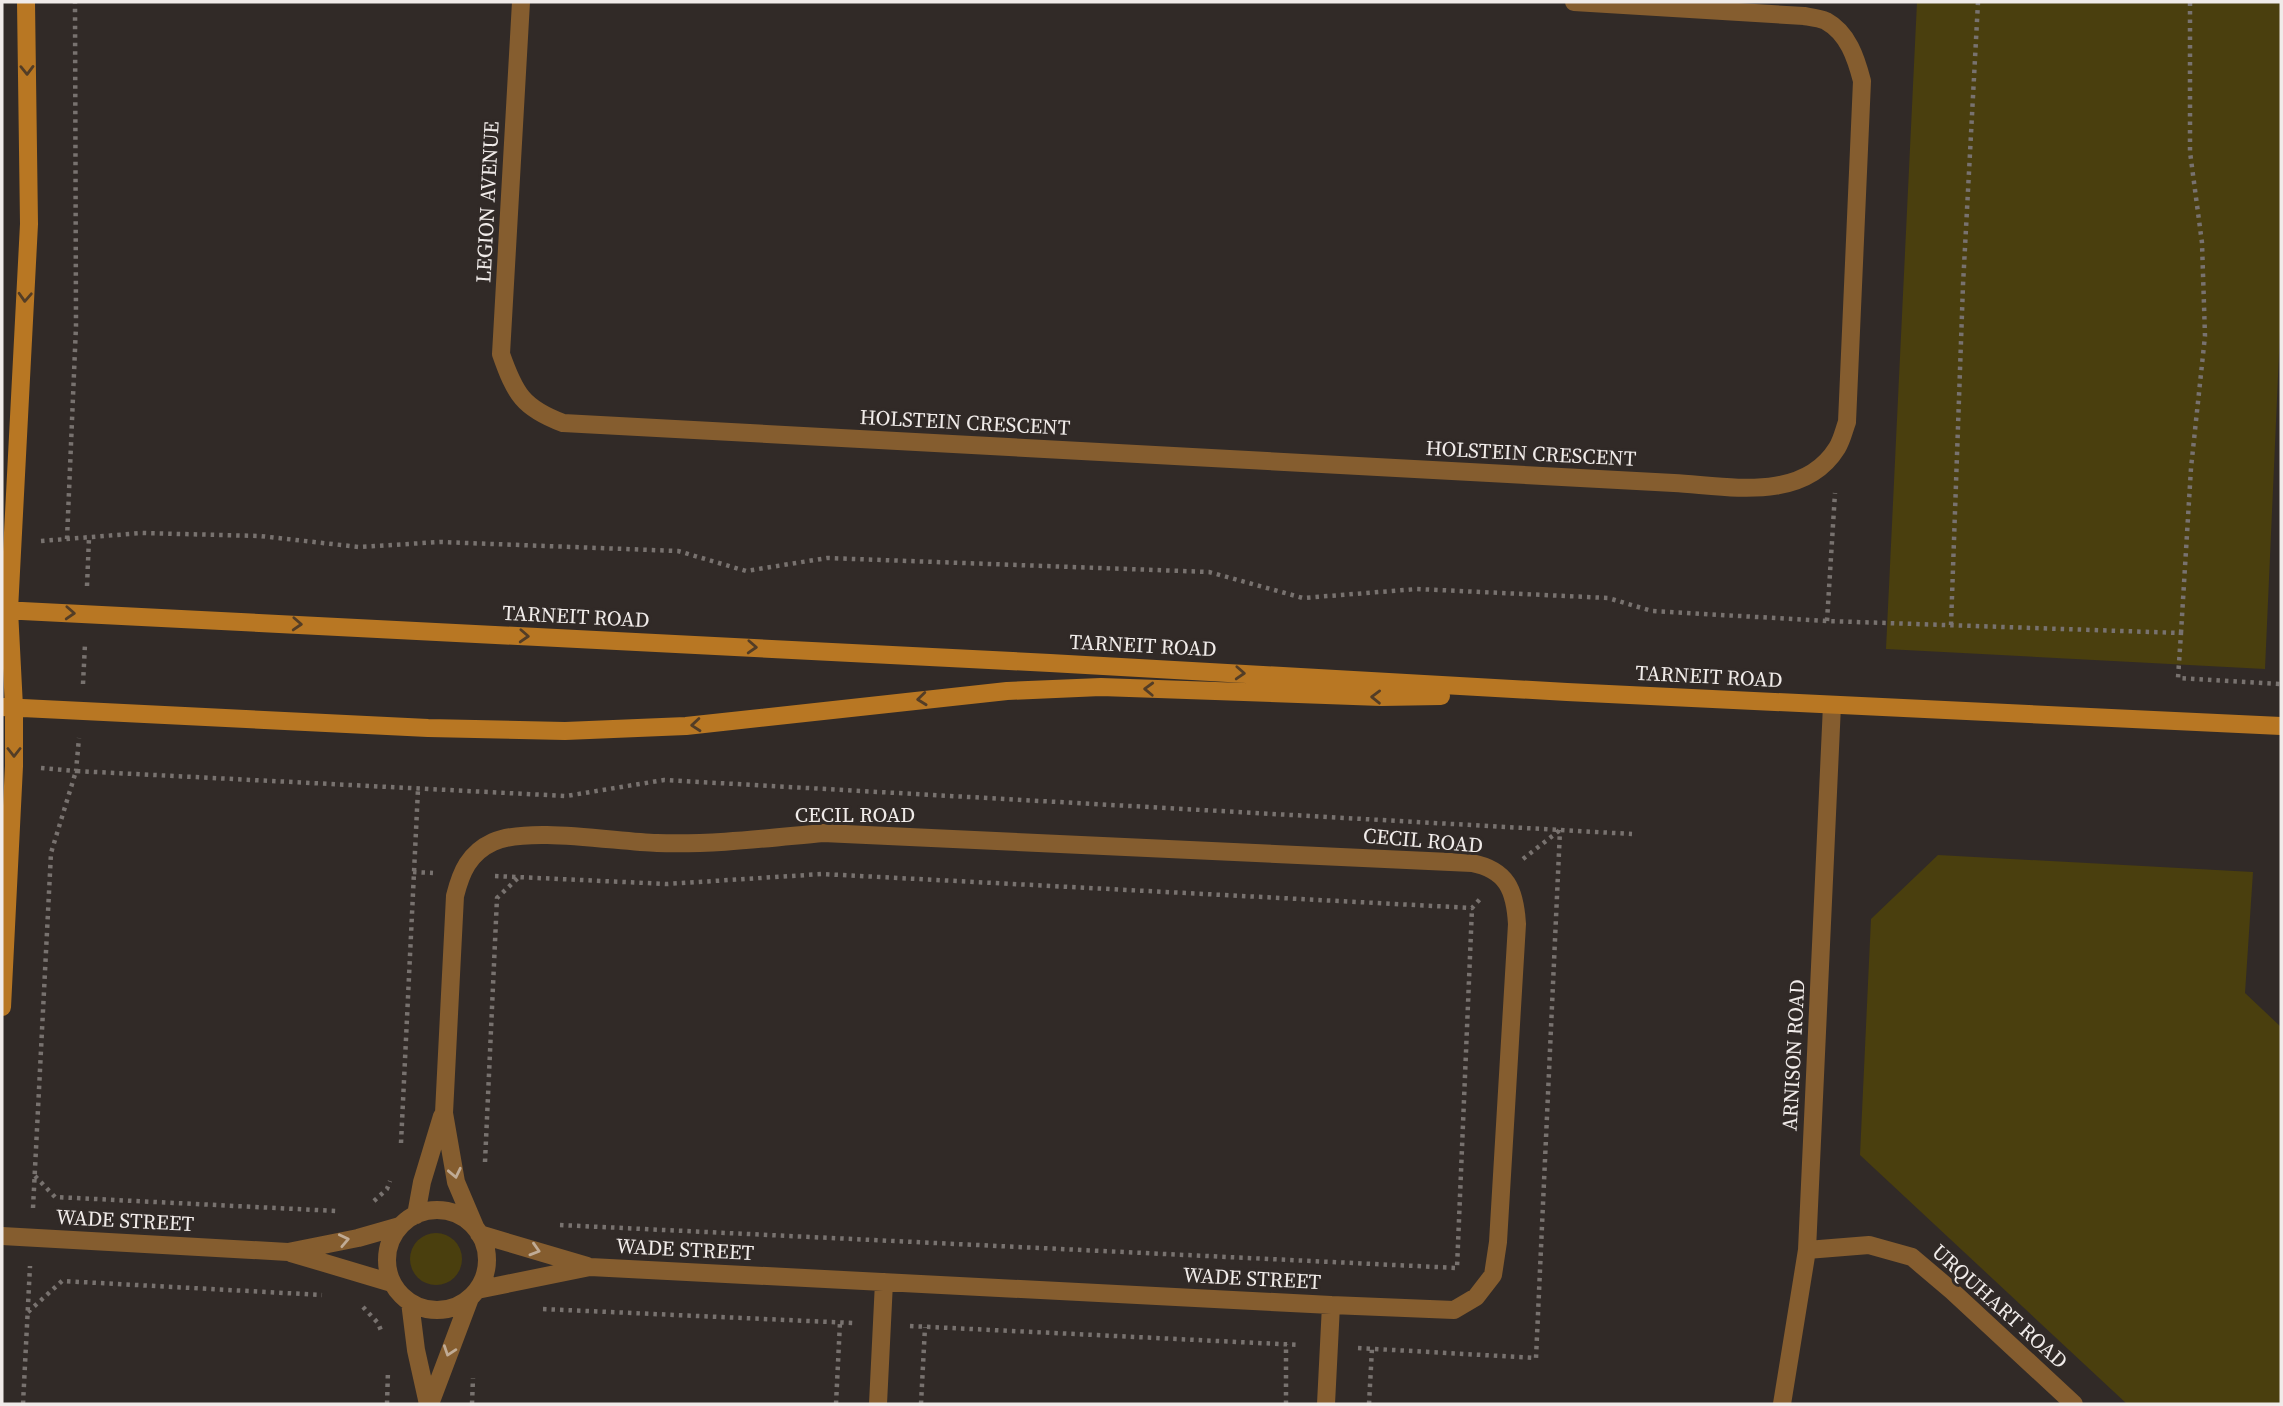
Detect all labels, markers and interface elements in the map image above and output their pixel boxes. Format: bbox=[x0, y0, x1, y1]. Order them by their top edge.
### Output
one-way arrow bbox=[19, 65, 35, 76]
street label: LEGION AVENUE bbox=[468, 120, 506, 284]
one-way arrow bbox=[18, 292, 33, 303]
street label: HOLSTEIN CRESCENT bbox=[859, 402, 1071, 442]
street label: HOLSTEIN CRESCENT bbox=[1425, 433, 1637, 473]
street label: TARNEIT ROAD bbox=[502, 598, 650, 634]
one-way arrow bbox=[65, 605, 76, 620]
one-way arrow bbox=[292, 617, 303, 632]
street label: TARNEIT ROAD bbox=[1069, 627, 1217, 663]
one-way arrow bbox=[519, 628, 530, 643]
one-way arrow bbox=[746, 640, 757, 655]
street label: TARNEIT ROAD bbox=[1635, 658, 1783, 694]
one-way arrow bbox=[1235, 666, 1246, 681]
one-way arrow bbox=[1143, 681, 1154, 696]
one-way arrow bbox=[1370, 689, 1381, 704]
one-way arrow bbox=[916, 692, 927, 707]
one-way arrow bbox=[690, 717, 701, 732]
one-way arrow bbox=[6, 747, 22, 758]
street label: CECIL ROAD bbox=[795, 800, 915, 829]
street label: CECIL ROAD bbox=[1362, 820, 1484, 860]
street label: ARNISON ROAD bbox=[1775, 978, 1811, 1132]
one-way arrow bbox=[446, 1167, 461, 1179]
street label: WADE STREET bbox=[55, 1202, 195, 1238]
street label: WADE STREET bbox=[615, 1231, 755, 1267]
one-way arrow bbox=[338, 1234, 350, 1249]
street label: URQUHART ROAD bbox=[1926, 1237, 2074, 1375]
one-way arrow bbox=[529, 1242, 541, 1257]
street label: WADE STREET bbox=[1182, 1260, 1322, 1296]
one-way arrow bbox=[443, 1344, 457, 1356]

